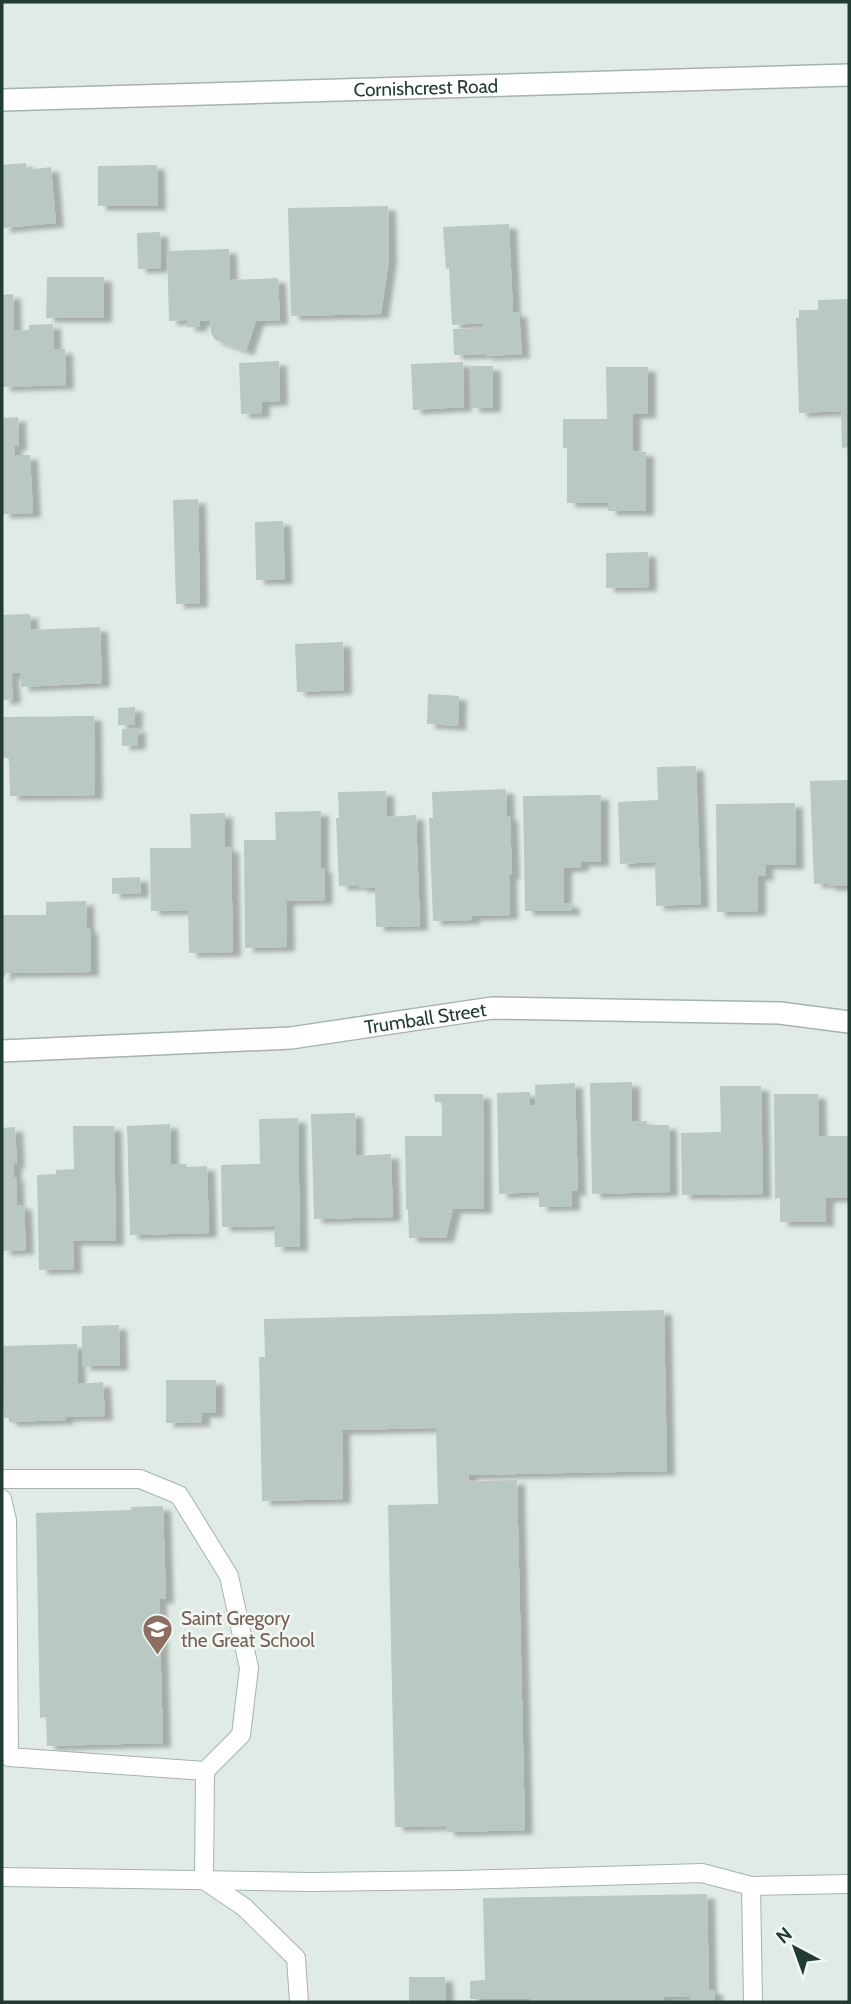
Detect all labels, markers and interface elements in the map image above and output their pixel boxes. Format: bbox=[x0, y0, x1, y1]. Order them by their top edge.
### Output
street label: Cornishcrest Road bbox=[353, 74, 498, 102]
street label: Trumball Street bbox=[363, 998, 488, 1039]
place label: Saint Gregory the Great School bbox=[181, 1607, 315, 1652]
school or university icon: Saint Gregory the Great School bbox=[141, 1612, 175, 1656]
north arrow bbox=[760, 1913, 830, 1983]
text: N bbox=[772, 1922, 797, 1949]

